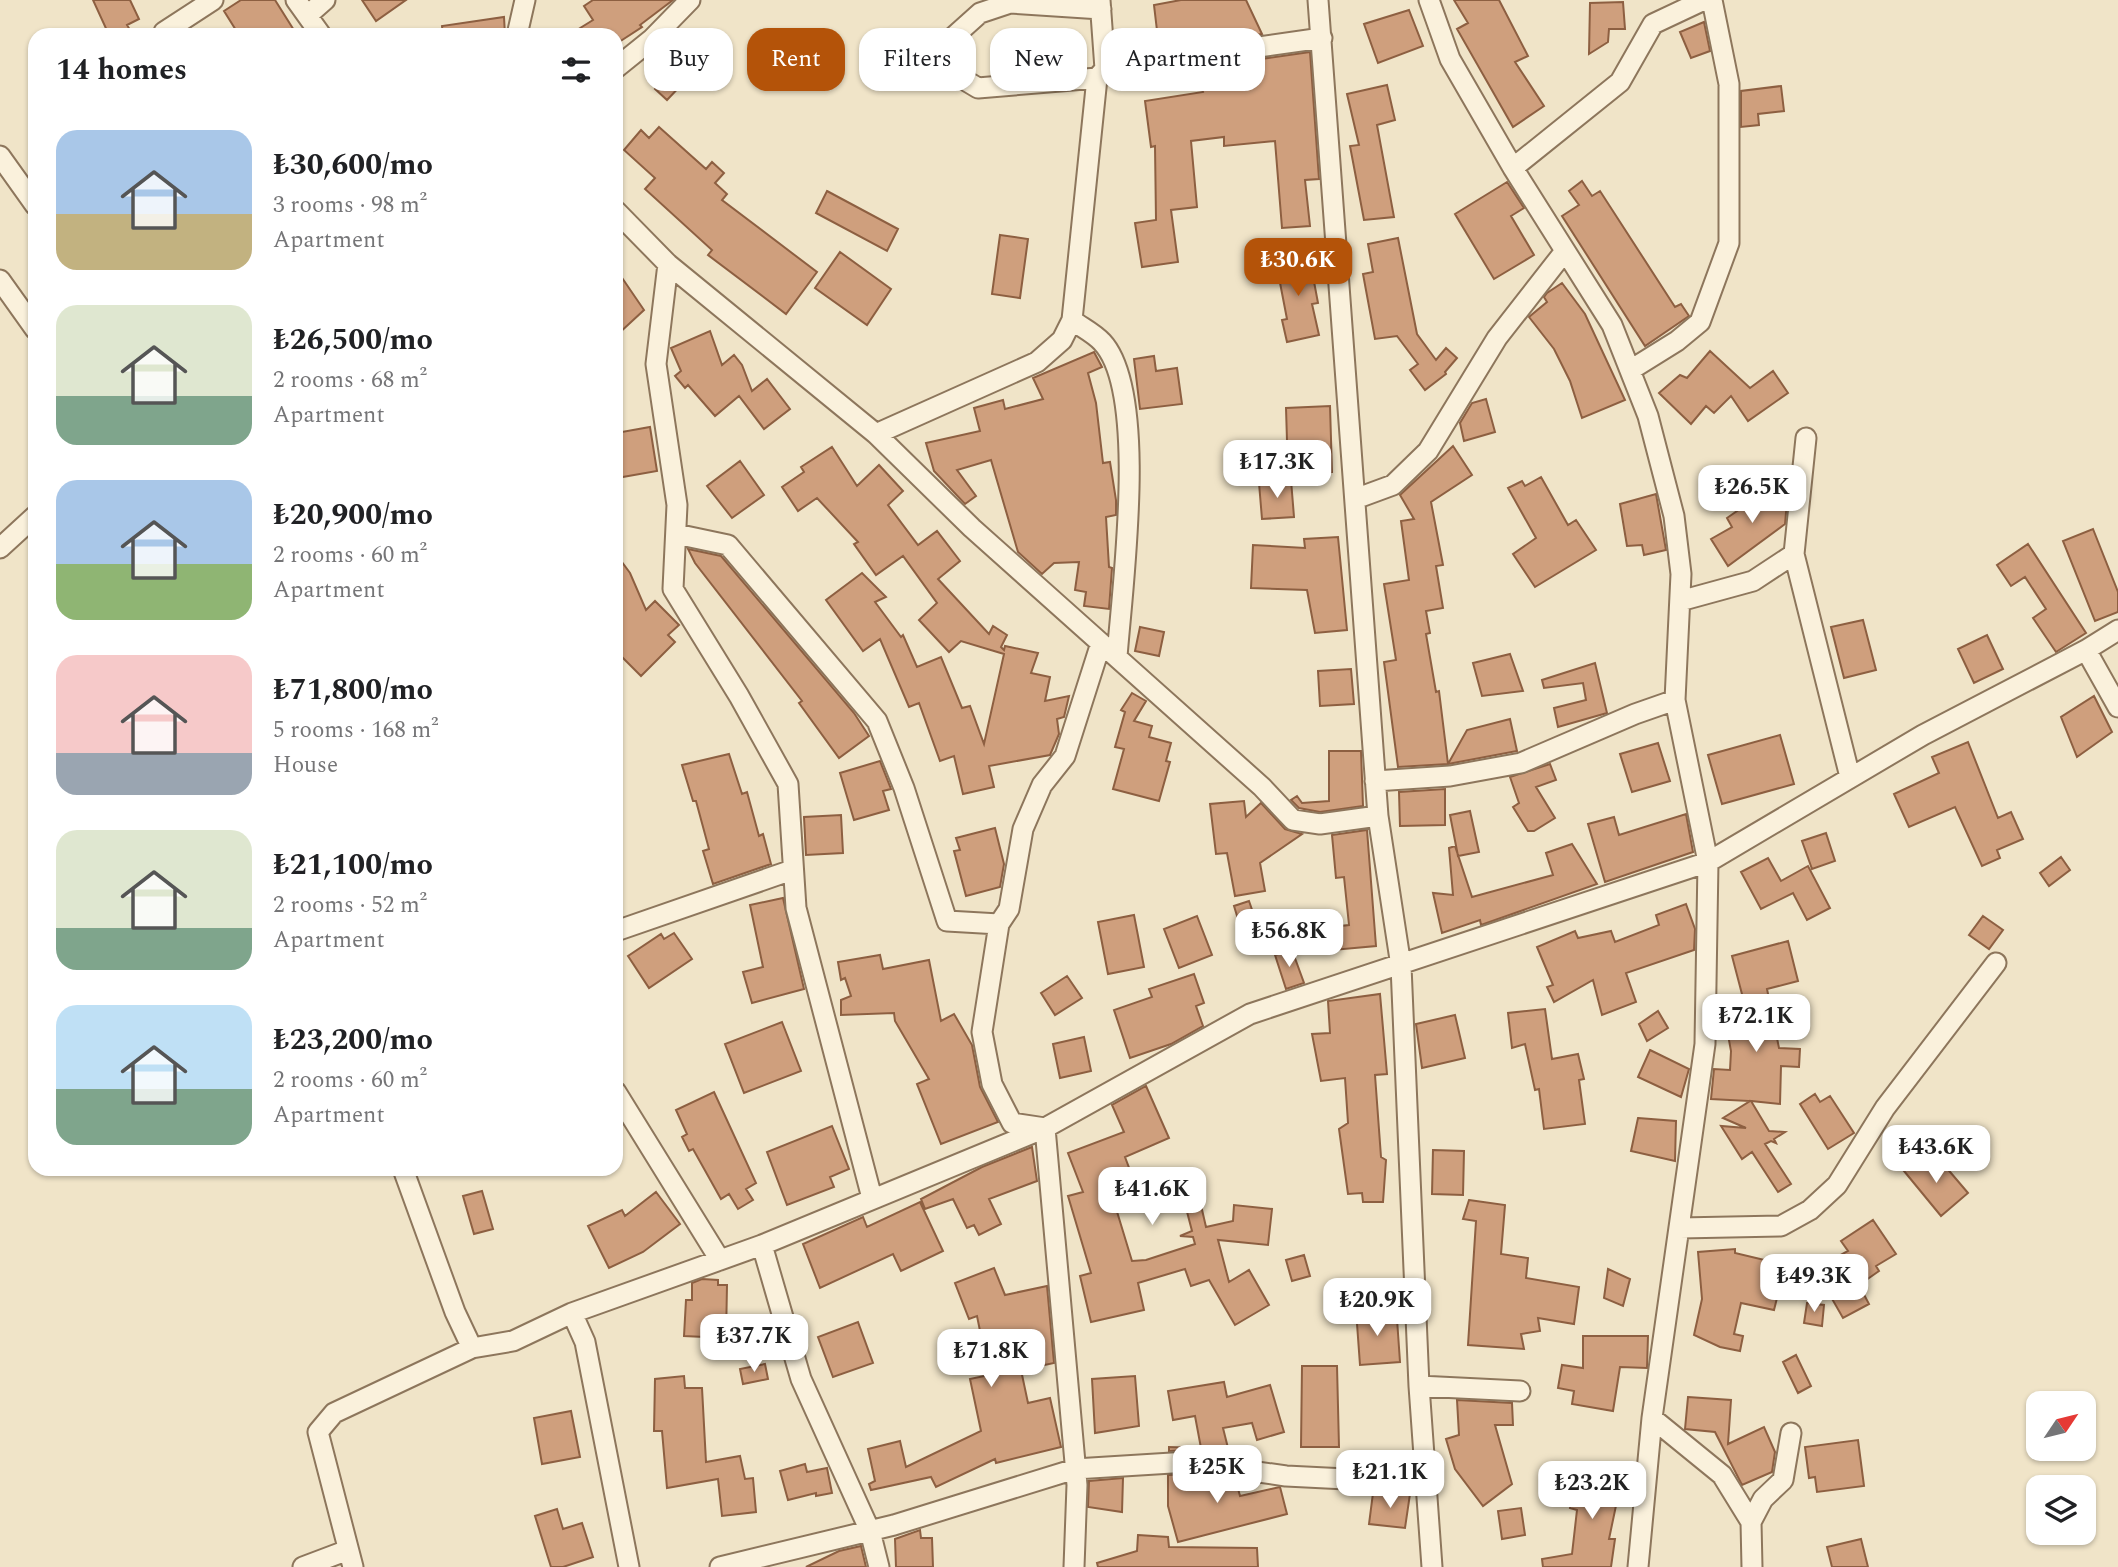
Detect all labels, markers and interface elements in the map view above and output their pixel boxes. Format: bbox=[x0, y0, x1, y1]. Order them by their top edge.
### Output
chip: Buy bbox=[644, 28, 733, 91]
chip: Rent bbox=[747, 28, 845, 91]
chip: Filters bbox=[859, 28, 976, 91]
chip: New bbox=[990, 28, 1087, 91]
chip: Apartment bbox=[1101, 28, 1265, 91]
text: 14 homes bbox=[56, 47, 187, 93]
icon: filters bbox=[557, 51, 595, 89]
text: ₺30,600/mo bbox=[273, 142, 433, 188]
icon: home bbox=[112, 158, 196, 242]
text: 3 rooms · 98 m² bbox=[273, 188, 427, 223]
text: Apartment bbox=[273, 223, 385, 258]
pin: ₺30.6K bbox=[1241, 238, 1355, 298]
text: ₺30.6K bbox=[1260, 243, 1336, 278]
text: ₺26,500/mo bbox=[273, 317, 433, 363]
icon: home bbox=[112, 333, 196, 417]
text: 2 rooms · 68 m² bbox=[273, 363, 427, 398]
text: Apartment bbox=[273, 398, 385, 433]
pin: ₺17.3K bbox=[1220, 440, 1334, 500]
text: ₺17.3K bbox=[1239, 445, 1315, 480]
pin: ₺26.5K bbox=[1695, 466, 1809, 525]
text: ₺26.5K bbox=[1714, 470, 1790, 505]
text: ₺20,900/mo bbox=[273, 492, 433, 538]
icon: home bbox=[112, 508, 196, 592]
text: 2 rooms · 60 m² bbox=[273, 538, 427, 573]
text: Apartment bbox=[273, 573, 385, 608]
text: ₺71,800/mo bbox=[273, 667, 433, 713]
icon: home bbox=[112, 683, 196, 767]
text: 5 rooms · 168 m² bbox=[273, 713, 439, 748]
text: House bbox=[273, 748, 338, 783]
text: ₺21,100/mo bbox=[273, 842, 433, 888]
icon: home bbox=[112, 858, 196, 942]
text: 2 rooms · 52 m² bbox=[273, 888, 427, 923]
pin: ₺56.8K bbox=[1232, 909, 1346, 969]
text: ₺56.8K bbox=[1251, 914, 1327, 949]
text: Apartment bbox=[273, 923, 385, 958]
pin: ₺72.1K bbox=[1699, 995, 1813, 1054]
text: ₺72.1K bbox=[1718, 999, 1794, 1034]
text: ₺23,200/mo bbox=[273, 1017, 433, 1063]
icon: home bbox=[112, 1033, 196, 1117]
text: 2 rooms · 60 m² bbox=[273, 1063, 427, 1098]
text: Apartment bbox=[273, 1098, 385, 1133]
pin: ₺43.6K bbox=[1879, 1126, 1993, 1185]
text: ₺43.6K bbox=[1898, 1130, 1974, 1165]
pin: ₺41.6K bbox=[1095, 1168, 1209, 1227]
text: ₺41.6K bbox=[1114, 1172, 1190, 1207]
pin: ₺49.3K bbox=[1757, 1254, 1871, 1314]
text: ₺49.3K bbox=[1776, 1259, 1852, 1294]
pin: ₺20.9K bbox=[1320, 1278, 1434, 1338]
text: ₺20.9K bbox=[1339, 1283, 1415, 1318]
pin: ₺37.7K bbox=[697, 1314, 811, 1374]
text: ₺37.7K bbox=[716, 1319, 792, 1354]
pin: ₺71.8K bbox=[934, 1330, 1048, 1389]
text: ₺71.8K bbox=[953, 1334, 1029, 1369]
north arrow bbox=[2026, 1391, 2096, 1461]
map controls bbox=[2026, 1391, 2096, 1545]
pin: ₺25K bbox=[1176, 1446, 1258, 1505]
text: ₺25K bbox=[1189, 1450, 1245, 1485]
pin: ₺21.1K bbox=[1333, 1450, 1447, 1510]
text: ₺21.1K bbox=[1352, 1455, 1428, 1490]
pin: ₺23.2K bbox=[1535, 1462, 1649, 1521]
text: ₺23.2K bbox=[1554, 1466, 1630, 1501]
button: layers bbox=[2026, 1475, 2096, 1545]

